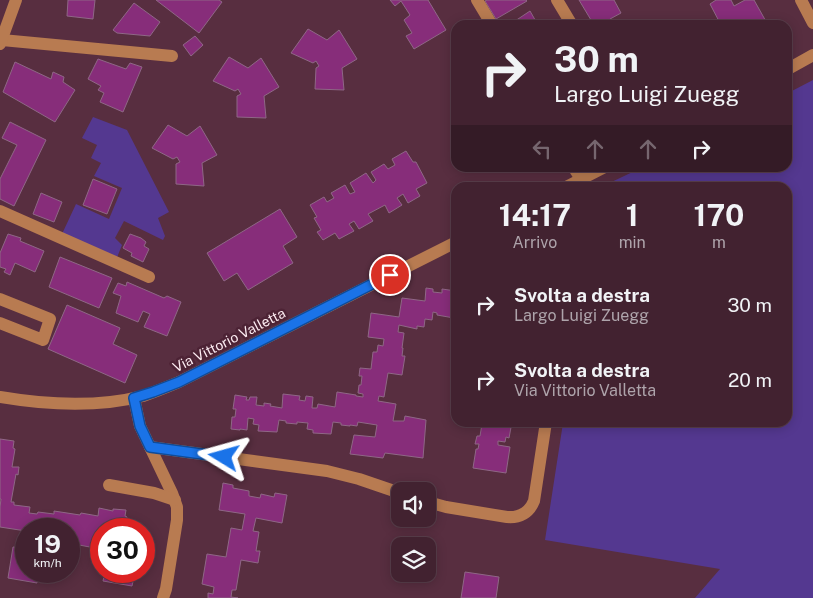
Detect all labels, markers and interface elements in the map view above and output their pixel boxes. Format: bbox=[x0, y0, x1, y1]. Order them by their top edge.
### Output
text: 30 m bbox=[554, 39, 639, 80]
icon: right bbox=[471, 40, 536, 105]
text: Largo Luigi Zuegg bbox=[554, 81, 739, 107]
icon: left bbox=[528, 135, 556, 163]
icon: ahead bbox=[581, 135, 609, 163]
icon: ahead bbox=[634, 135, 662, 163]
icon: right bbox=[687, 135, 715, 163]
text: 14:17 bbox=[499, 197, 571, 233]
text: 1 bbox=[626, 197, 639, 233]
text: 170 bbox=[694, 197, 744, 233]
text: Arrivo bbox=[512, 233, 557, 252]
text: min bbox=[619, 233, 646, 252]
text: m bbox=[712, 233, 726, 252]
pin bbox=[369, 254, 411, 296]
icon: arrive bbox=[376, 261, 404, 289]
text: Svolta a destra bbox=[514, 284, 650, 306]
icon: right bbox=[471, 291, 499, 319]
text: 30 m bbox=[727, 294, 772, 316]
street label: Via Vittorio Valletta bbox=[170, 305, 288, 375]
text: Largo Luigi Zuegg bbox=[514, 306, 649, 325]
text: Svolta a destra bbox=[514, 359, 650, 381]
icon: right bbox=[471, 366, 499, 394]
text: 20 m bbox=[728, 369, 772, 391]
text: Via Vittorio Valletta bbox=[514, 381, 656, 400]
position arrow bbox=[197, 430, 249, 482]
map controls bbox=[391, 482, 436, 582]
button: sound bbox=[391, 482, 436, 527]
speed limit sign: 30 bbox=[90, 518, 155, 583]
text: 19 bbox=[34, 529, 61, 559]
button: layers bbox=[391, 537, 436, 582]
text: km/h bbox=[33, 556, 62, 570]

